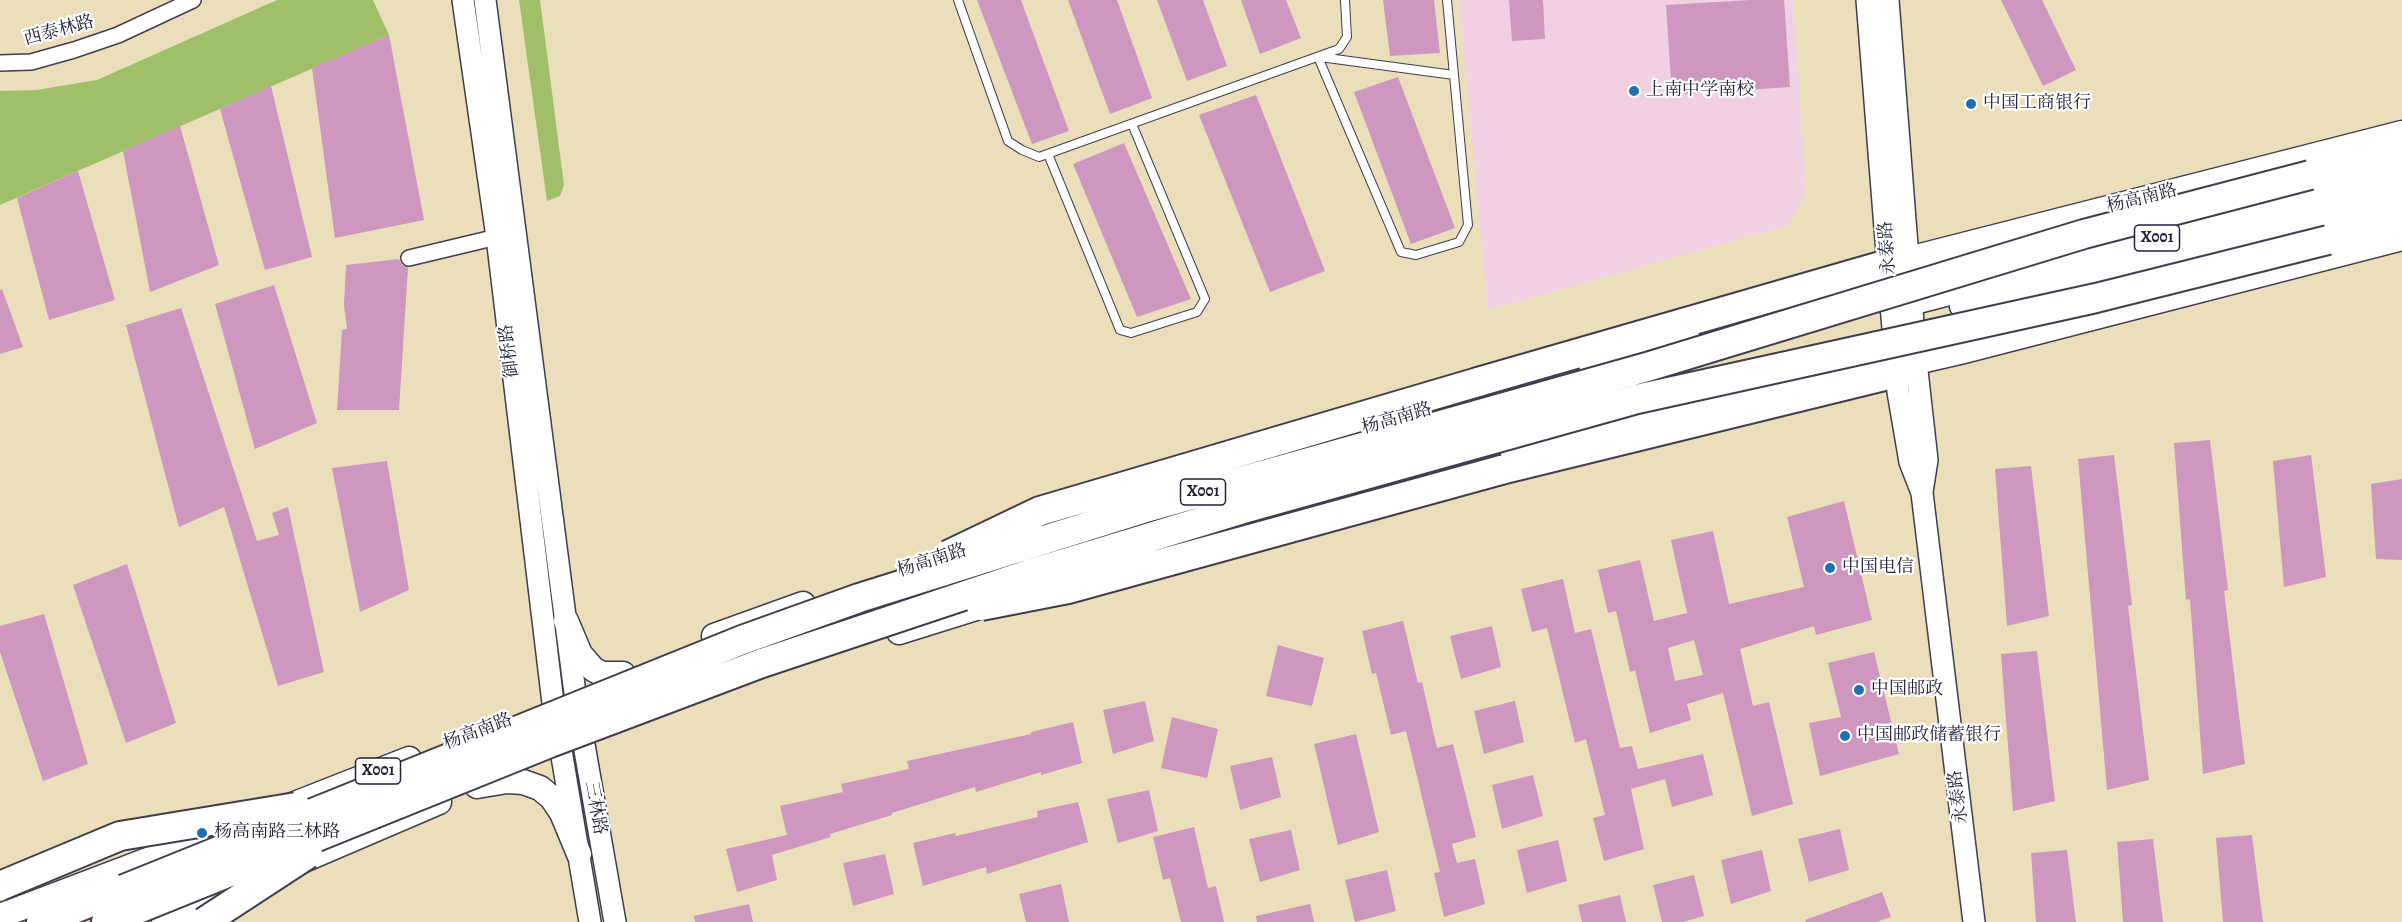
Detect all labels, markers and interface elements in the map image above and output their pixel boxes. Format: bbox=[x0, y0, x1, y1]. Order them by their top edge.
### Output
street label: 西泰林路 bbox=[21, 11, 97, 51]
place label: 上南中学南校 bbox=[1646, 80, 1754, 102]
marker: 上南中学南校 bbox=[1627, 84, 1641, 98]
place label: 中国工商银行 bbox=[1983, 93, 2091, 115]
marker: 中国工商银行 bbox=[1964, 97, 1978, 111]
street label: 杨高南路 bbox=[2104, 180, 2180, 218]
street label: 永泰路 bbox=[1875, 220, 1901, 276]
road number: X001 bbox=[2134, 225, 2180, 251]
street label: 御桥路 bbox=[496, 323, 524, 379]
street label: 杨高南路 bbox=[1359, 399, 1435, 439]
road number: X001 bbox=[1180, 479, 1226, 505]
street label: 杨高南路 bbox=[894, 540, 970, 582]
place label: 中国电信 bbox=[1842, 557, 1914, 579]
marker: 中国电信 bbox=[1823, 561, 1837, 575]
place label: 中国邮政 bbox=[1871, 679, 1943, 701]
marker: 中国邮政 bbox=[1852, 683, 1866, 697]
street label: 杨高南路 bbox=[441, 709, 515, 755]
place label: 中国邮政储蓄银行 bbox=[1857, 725, 2001, 747]
marker: 中国邮政储蓄银行 bbox=[1838, 729, 1852, 743]
road number: X001 bbox=[356, 758, 400, 784]
street label: 永泰路 bbox=[1945, 769, 1973, 825]
street label: 三林路 bbox=[580, 780, 610, 836]
place label: 杨高南路三林路 bbox=[214, 822, 340, 844]
marker: 杨高南路三林路 bbox=[195, 826, 209, 840]

